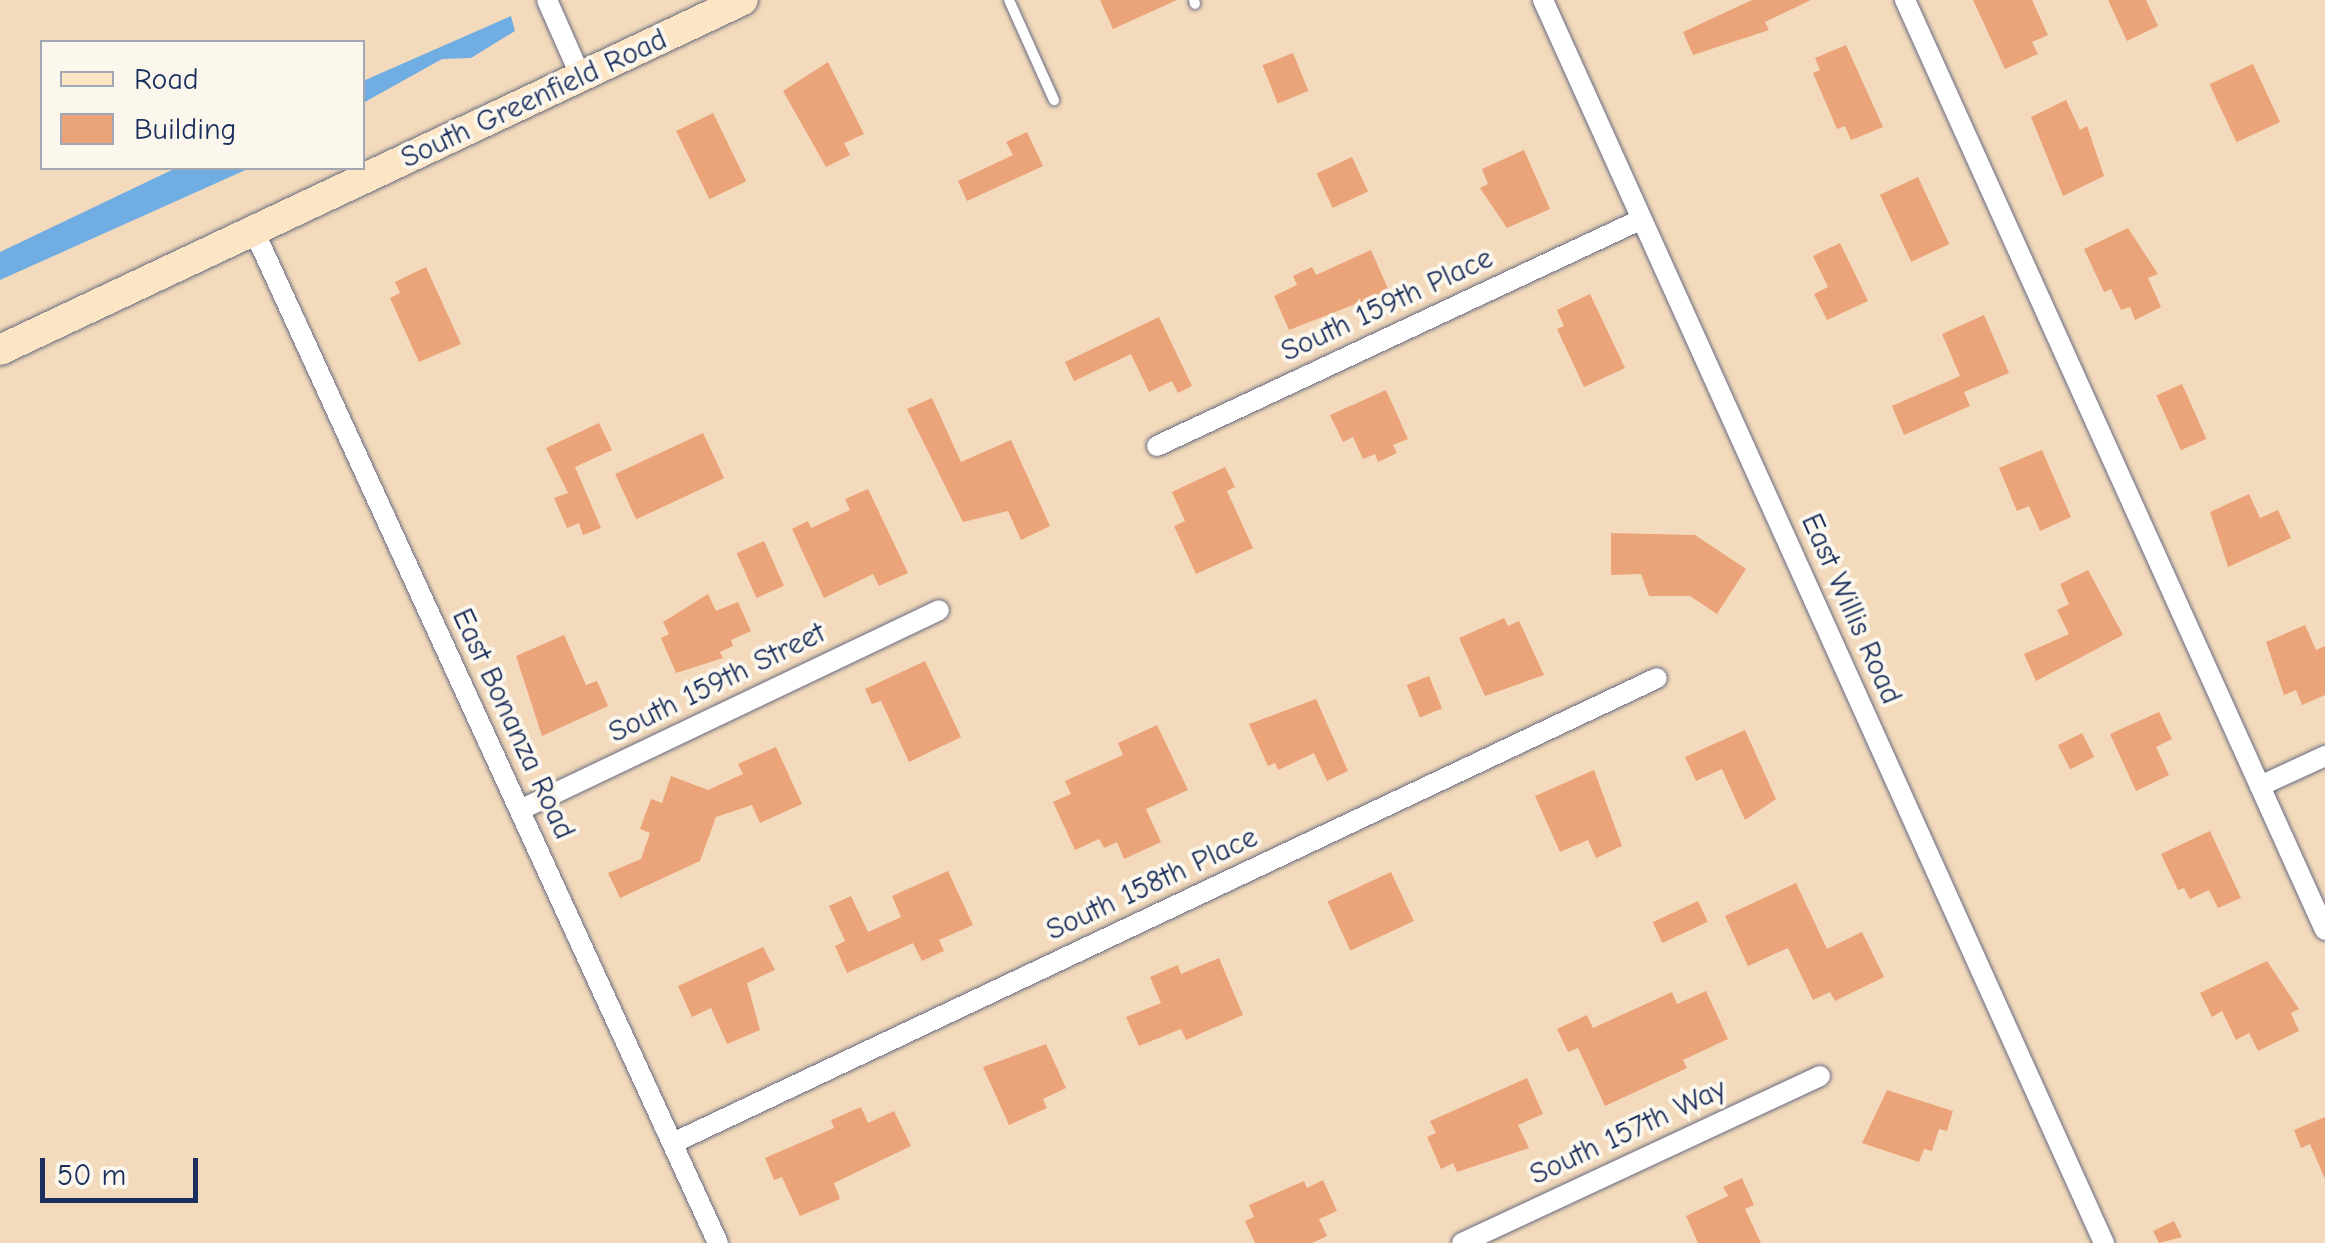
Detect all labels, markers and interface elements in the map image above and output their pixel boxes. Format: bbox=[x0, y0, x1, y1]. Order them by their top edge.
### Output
street label: South Greenfield Road bbox=[395, 22, 673, 176]
legend bbox=[40, 40, 365, 170]
text: Road bbox=[134, 62, 199, 97]
text: Building bbox=[134, 112, 237, 147]
street label: South 159th Place bbox=[1275, 240, 1499, 370]
street label: East Willis Road bbox=[1793, 508, 1909, 710]
street label: East Bonanza Road bbox=[444, 603, 582, 845]
street label: South 159th Street bbox=[603, 615, 831, 751]
street label: South 158th Place bbox=[1041, 819, 1263, 949]
street label: South 157th Way bbox=[1524, 1071, 1732, 1193]
scale bar bbox=[45, 1138, 202, 1200]
text: 50 m bbox=[57, 1158, 126, 1193]

